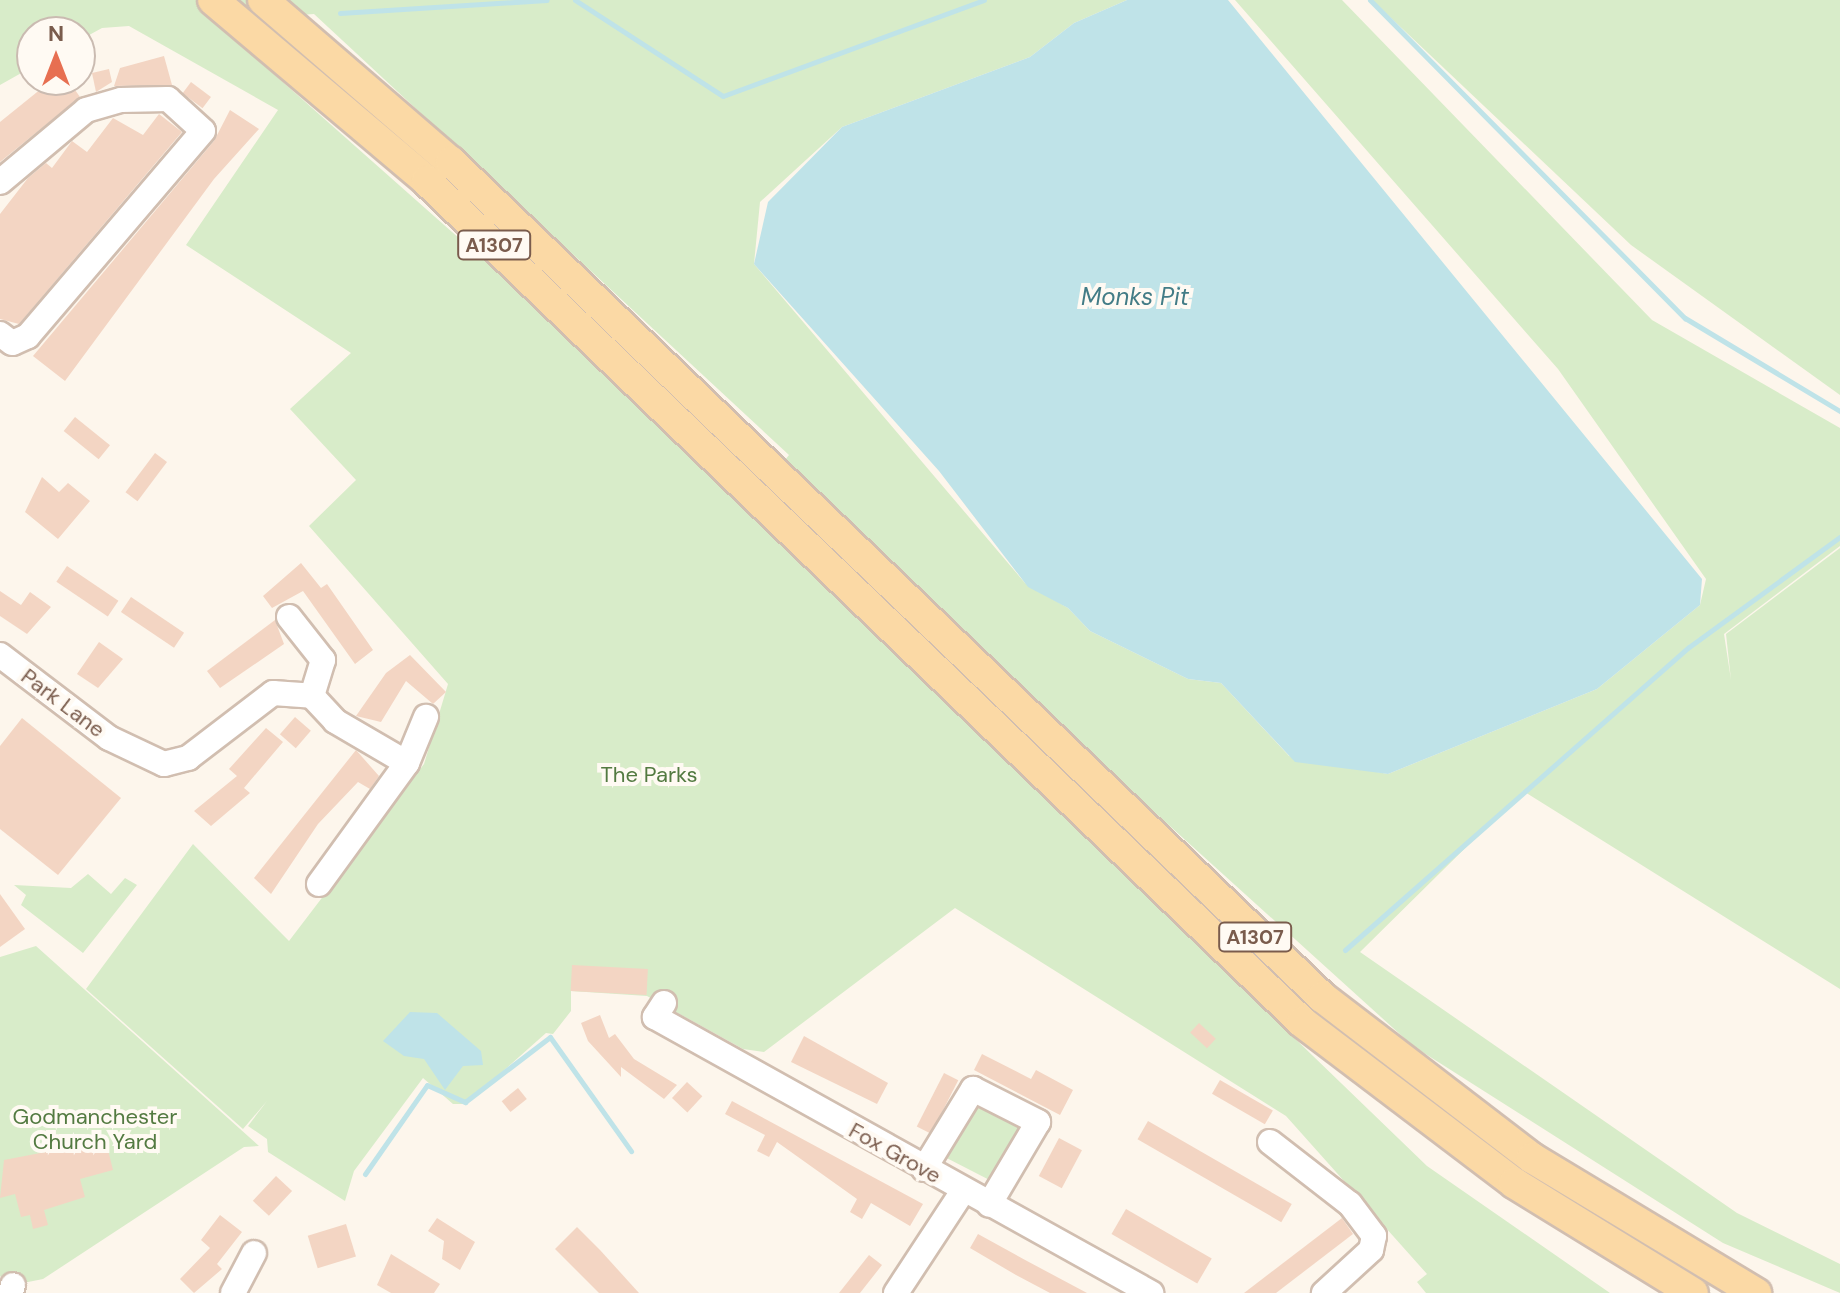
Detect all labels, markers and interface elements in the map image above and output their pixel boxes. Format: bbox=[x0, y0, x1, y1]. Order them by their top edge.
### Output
north arrow bbox=[16, 16, 96, 96]
text: N bbox=[48, 19, 64, 48]
road number: A1307 bbox=[456, 229, 532, 261]
water label: Monks Pit bbox=[1081, 283, 1189, 311]
street label: Park Lane bbox=[16, 663, 110, 743]
park label: The Parks bbox=[600, 762, 698, 788]
road number: A1307 bbox=[1217, 921, 1293, 953]
park label: Godmanchester Church Yard bbox=[13, 1103, 177, 1154]
street label: Fox Grove bbox=[844, 1117, 946, 1189]

